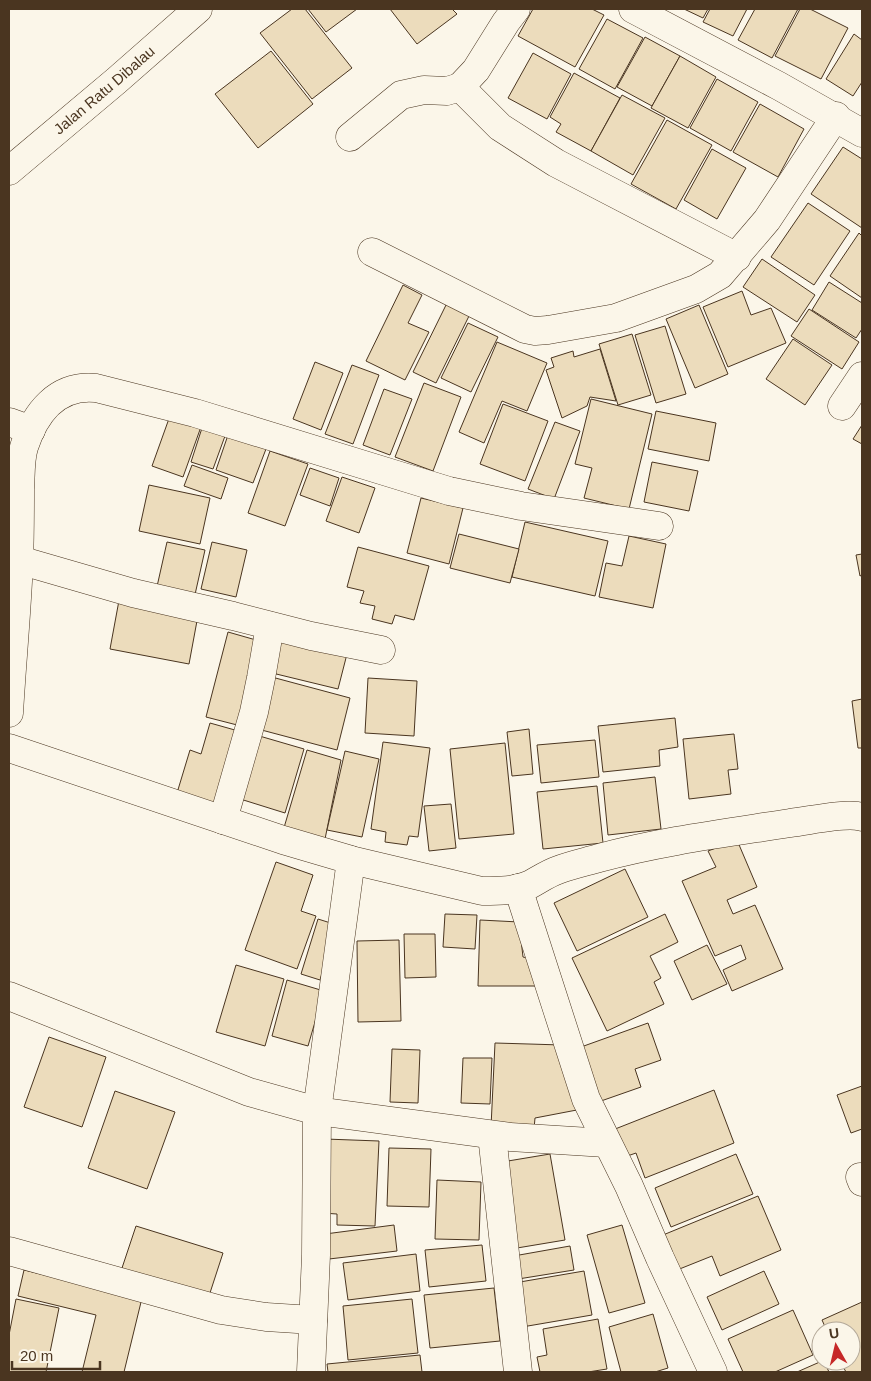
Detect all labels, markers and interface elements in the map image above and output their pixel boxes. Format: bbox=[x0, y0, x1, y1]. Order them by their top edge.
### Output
street label: Jalan Ratu Dibalau bbox=[50, 42, 158, 137]
north arrow bbox=[811, 1321, 861, 1371]
text: U bbox=[828, 1324, 840, 1342]
scale bar bbox=[12, 1338, 100, 1370]
text: 20 m bbox=[20, 1347, 53, 1364]

